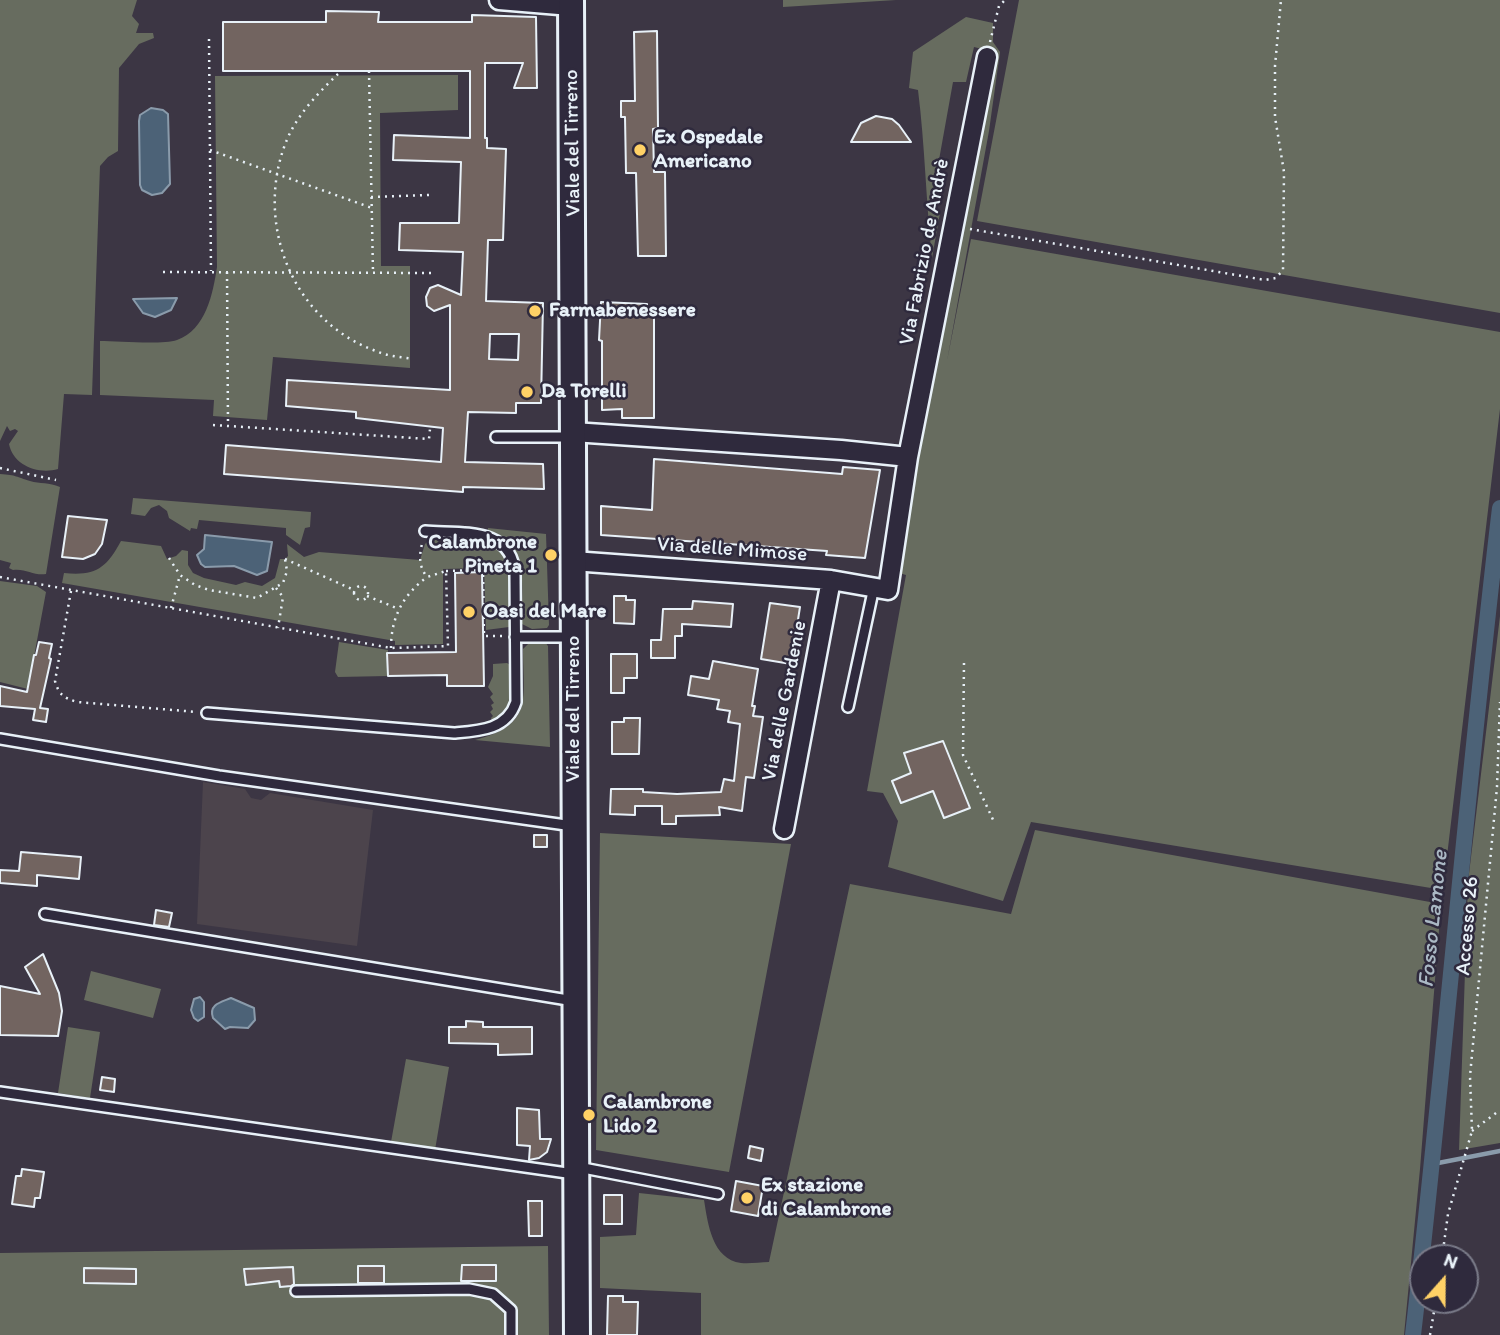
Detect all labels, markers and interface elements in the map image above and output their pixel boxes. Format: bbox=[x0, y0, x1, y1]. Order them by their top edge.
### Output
street label: Viale del Tirreno bbox=[559, 69, 587, 217]
place label: Ex Ospedale Americano bbox=[654, 125, 763, 175]
marker: Ex Ospedale Americano bbox=[632, 142, 648, 158]
street label: Via Fabrizio de Andrè bbox=[895, 156, 955, 348]
place label: Farmabenessere bbox=[549, 298, 696, 324]
marker: Farmabenessere bbox=[527, 303, 543, 319]
place label: Da Torelli bbox=[541, 379, 627, 405]
marker: Da Torelli bbox=[519, 384, 535, 400]
place label: Calambrone Pineta 1 bbox=[428, 530, 537, 580]
street label: Via delle Mimose bbox=[656, 532, 808, 568]
marker: Calambrone Pineta 1 bbox=[543, 547, 559, 563]
place label: Oasi del Mare bbox=[483, 599, 606, 625]
marker: Oasi del Mare bbox=[461, 604, 477, 620]
street label: Via delle Gardenie bbox=[757, 619, 813, 783]
street label: Viale del Tirreno bbox=[561, 636, 587, 782]
water label: Fosso Lamone bbox=[1413, 849, 1455, 989]
street label: Accesso 26 bbox=[1451, 875, 1485, 977]
place label: Calambrone Lido 2 bbox=[603, 1090, 712, 1140]
marker: Calambrone Lido 2 bbox=[581, 1107, 597, 1123]
place label: Ex stazione di Calambrone bbox=[761, 1173, 892, 1223]
marker: Ex stazione di Calambrone bbox=[739, 1190, 755, 1206]
north arrow bbox=[1409, 1244, 1479, 1314]
text: N bbox=[1441, 1248, 1461, 1274]

